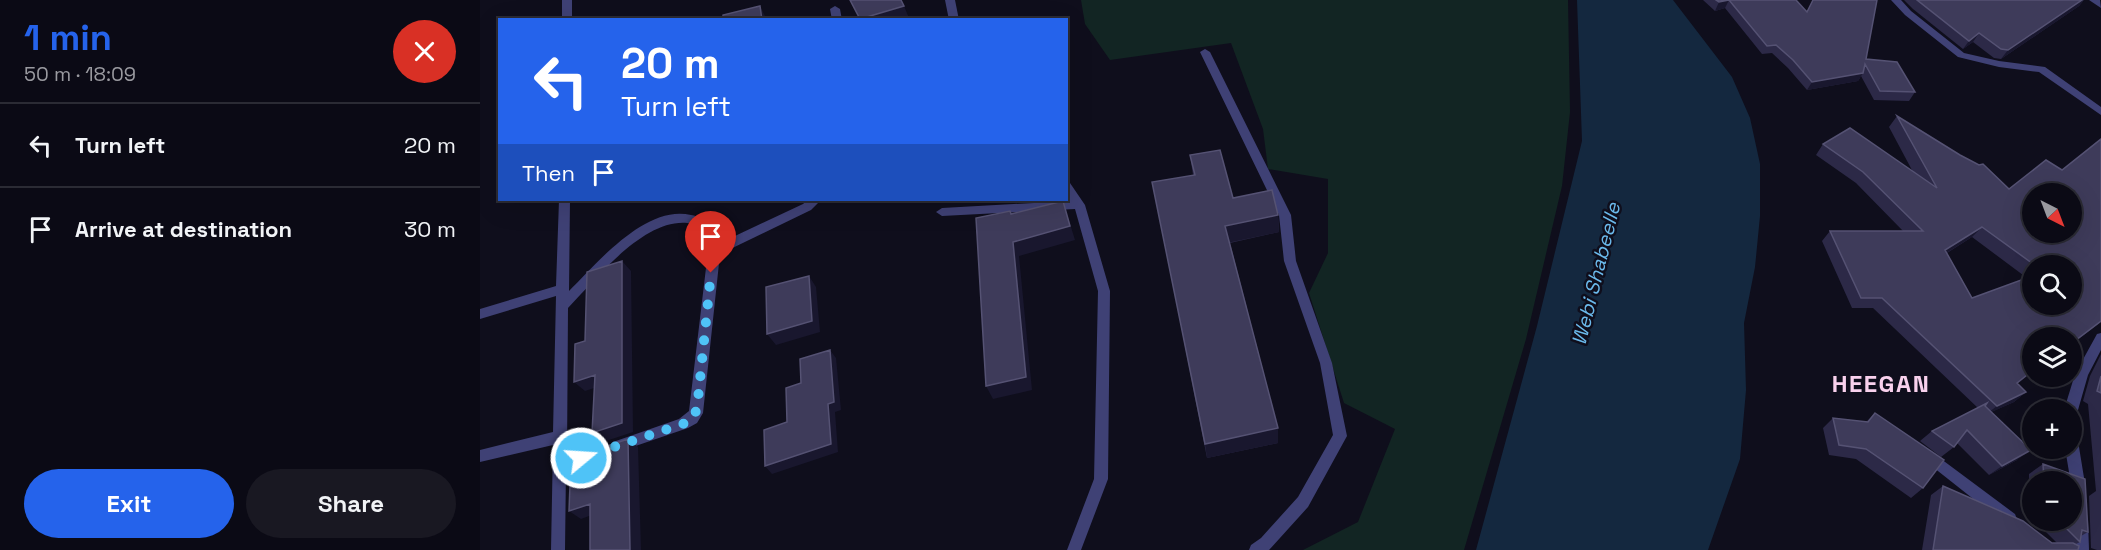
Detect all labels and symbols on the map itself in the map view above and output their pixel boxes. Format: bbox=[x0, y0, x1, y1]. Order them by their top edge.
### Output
north arrow bbox=[2022, 183, 2082, 243]
water label: Webi Shabeelle bbox=[1566, 199, 1627, 348]
pin bbox=[685, 211, 736, 273]
district label: HEEGAN bbox=[1832, 368, 1930, 399]
position arrow bbox=[549, 426, 613, 490]

